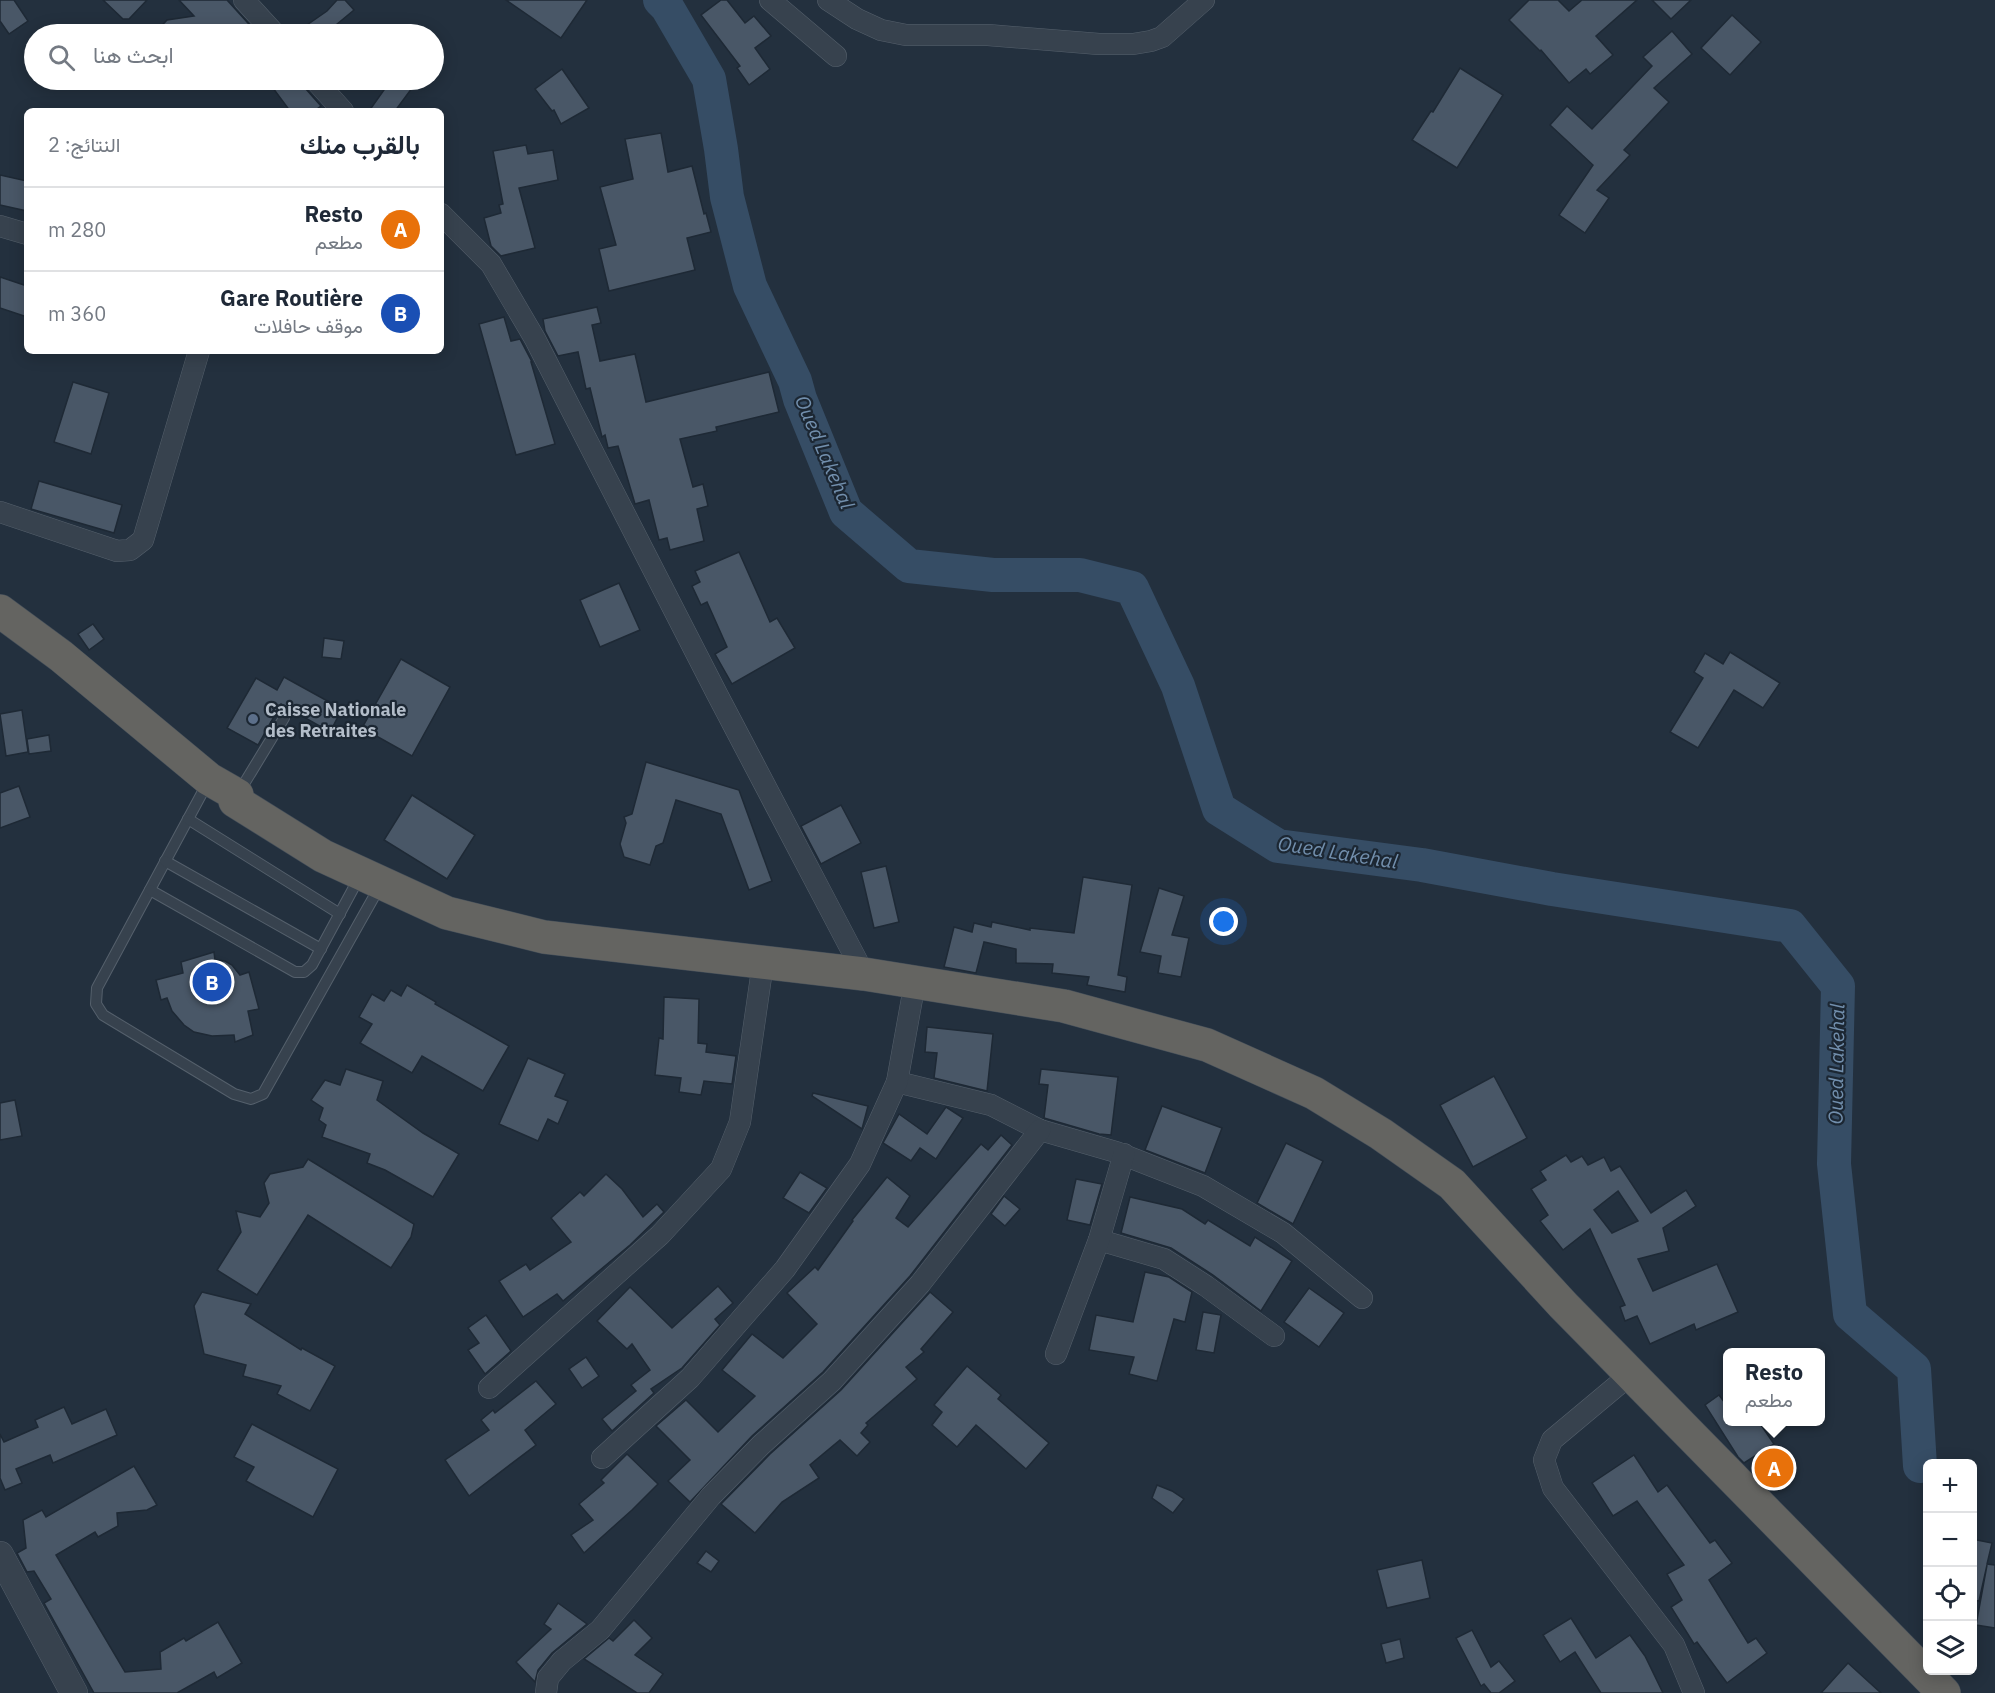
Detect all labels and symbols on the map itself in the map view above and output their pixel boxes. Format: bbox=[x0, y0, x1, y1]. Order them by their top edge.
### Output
water label: Oued Lakehal bbox=[789, 391, 861, 514]
place label: Caisse Nationale des Retraites bbox=[265, 698, 406, 742]
marker: Caisse Nationale des Retraites bbox=[246, 712, 260, 726]
water label: Oued Lakehal bbox=[1276, 829, 1401, 875]
your location bbox=[1209, 907, 1238, 936]
pin: B bbox=[192, 960, 232, 1004]
water label: Oued Lakehal bbox=[1821, 1003, 1851, 1125]
pin: A bbox=[1754, 1446, 1794, 1490]

